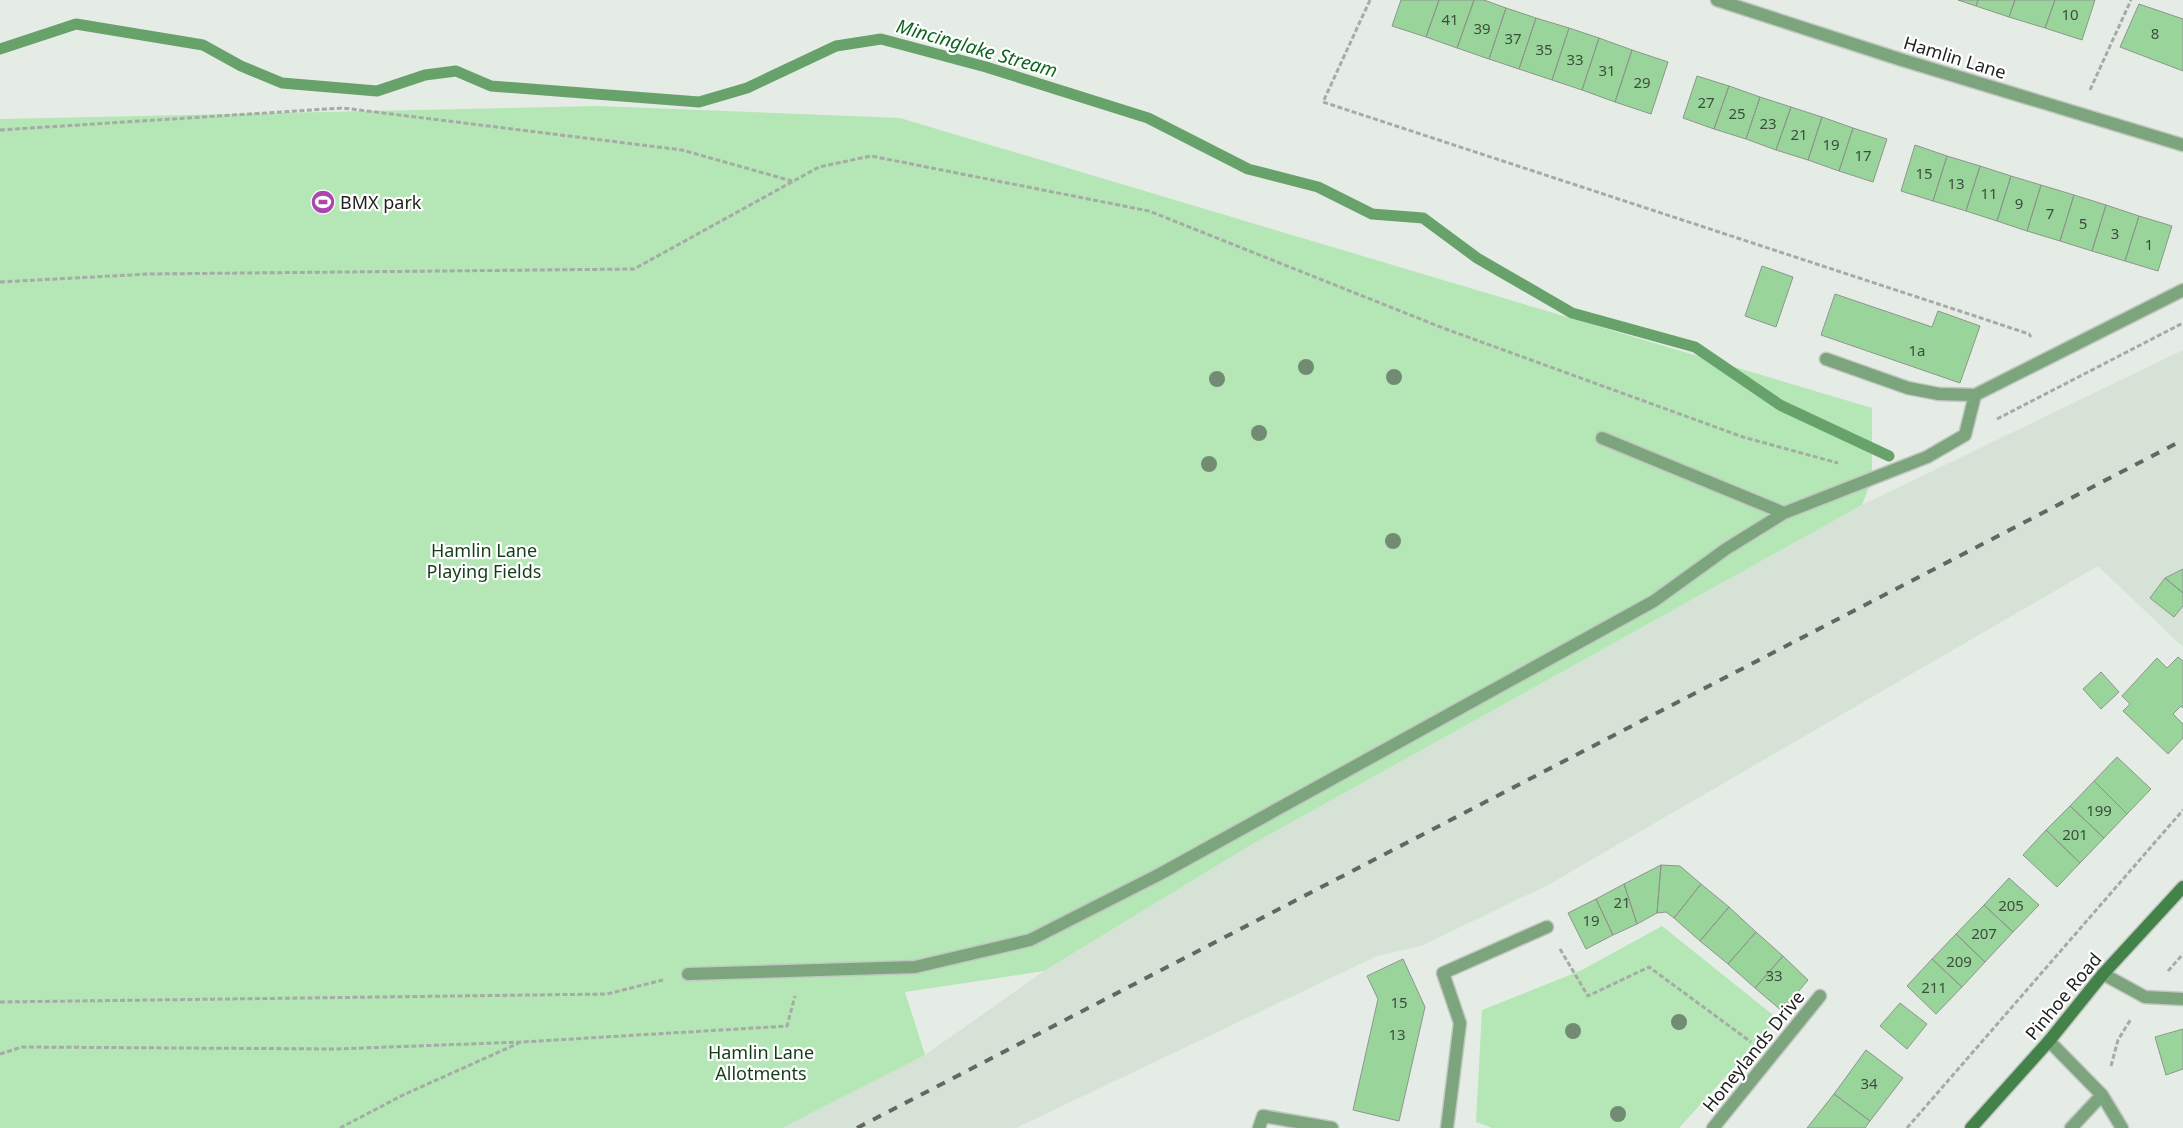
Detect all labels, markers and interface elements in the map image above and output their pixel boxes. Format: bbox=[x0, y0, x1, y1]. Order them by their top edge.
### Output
house number: 10 bbox=[2061, 4, 2079, 24]
house number: 41 bbox=[1441, 9, 1459, 29]
water label: Mincinglake Stream bbox=[893, 13, 1061, 83]
house number: 39 bbox=[1473, 18, 1491, 38]
house number: 8 bbox=[2151, 23, 2159, 43]
house number: 37 bbox=[1504, 28, 1522, 48]
street label: Hamlin Lane bbox=[1901, 30, 2009, 84]
house number: 35 bbox=[1535, 39, 1553, 59]
house number: 33 bbox=[1566, 49, 1584, 69]
house number: 31 bbox=[1598, 60, 1616, 80]
house number: 29 bbox=[1633, 72, 1651, 92]
house number: 27 bbox=[1697, 92, 1715, 112]
house number: 25 bbox=[1728, 103, 1746, 123]
house number: 23 bbox=[1759, 113, 1777, 133]
house number: 21 bbox=[1790, 124, 1808, 144]
house number: 19 bbox=[1822, 134, 1840, 154]
house number: 17 bbox=[1854, 145, 1872, 165]
house number: 15 bbox=[1915, 163, 1933, 183]
house number: 13 bbox=[1947, 173, 1965, 193]
house number: 11 bbox=[1980, 183, 1998, 203]
sports icon: BMX park bbox=[310, 189, 336, 215]
place label: BMX park bbox=[340, 190, 422, 214]
house number: 9 bbox=[2015, 193, 2023, 213]
house number: 7 bbox=[2046, 203, 2054, 223]
house number: 5 bbox=[2079, 213, 2087, 233]
house number: 3 bbox=[2111, 223, 2119, 243]
house number: 1 bbox=[2145, 234, 2153, 254]
house number: 1a bbox=[1909, 340, 1926, 360]
park label: Hamlin Lane Playing Fields bbox=[427, 538, 541, 583]
house number: 199 bbox=[2086, 800, 2112, 820]
house number: 201 bbox=[2062, 824, 2088, 844]
house number: 21 bbox=[1613, 892, 1631, 912]
house number: 205 bbox=[1998, 895, 2024, 915]
house number: 19 bbox=[1582, 910, 1600, 930]
house number: 207 bbox=[1971, 923, 1997, 943]
street label: Pinhoe Road bbox=[2019, 947, 2107, 1045]
house number: 209 bbox=[1946, 951, 1972, 971]
house number: 33 bbox=[1765, 965, 1783, 985]
house number: 211 bbox=[1921, 977, 1947, 997]
street label: Honeylands Drive bbox=[1697, 986, 1809, 1116]
house number: 15 bbox=[1390, 992, 1408, 1012]
house number: 13 bbox=[1388, 1024, 1406, 1044]
park label: Hamlin Lane Allotments bbox=[708, 1040, 814, 1085]
house number: 34 bbox=[1860, 1073, 1878, 1093]

